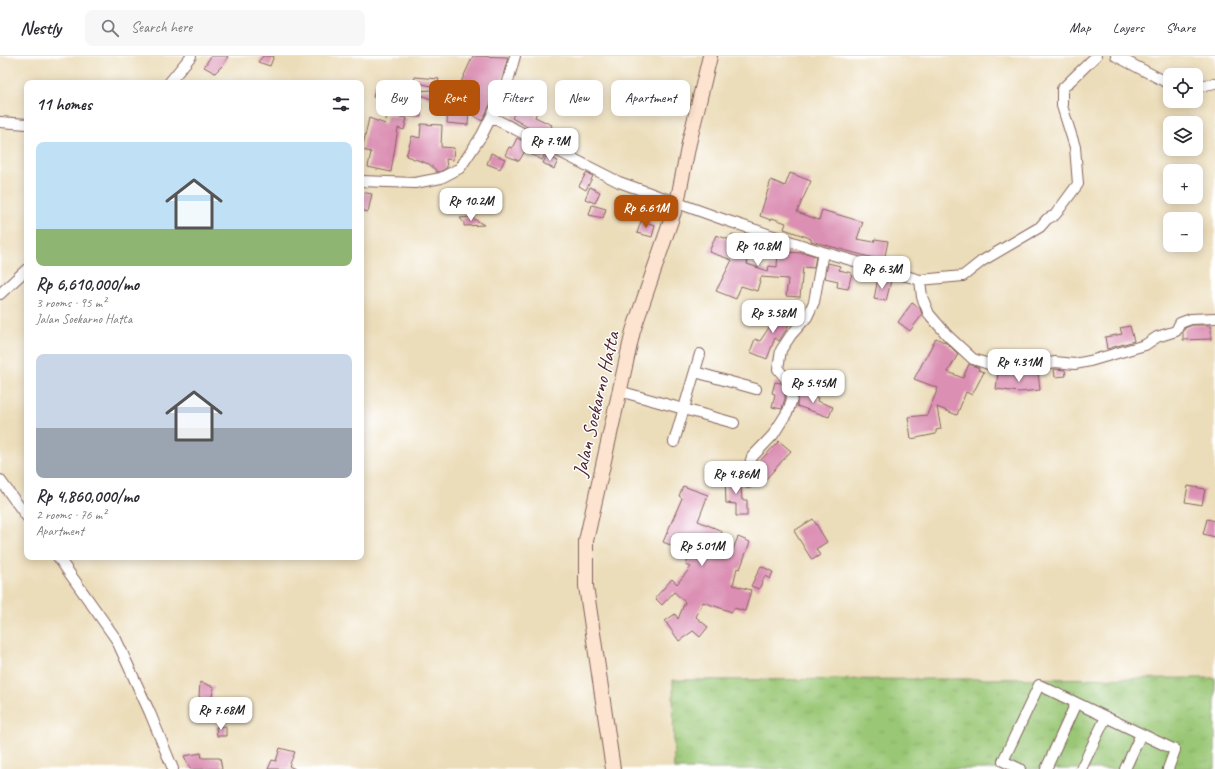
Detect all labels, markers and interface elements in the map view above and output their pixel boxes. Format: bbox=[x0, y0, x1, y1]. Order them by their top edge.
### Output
search box bbox=[85, 10, 365, 46]
text: Nestly bbox=[20, 16, 61, 40]
icon: search bbox=[99, 17, 121, 39]
text: Search here bbox=[131, 18, 192, 37]
text: Map bbox=[1069, 19, 1091, 36]
text: Layers bbox=[1113, 19, 1144, 36]
text: Share bbox=[1166, 19, 1195, 36]
map controls bbox=[1163, 68, 1203, 252]
button: locate bbox=[1163, 68, 1203, 108]
chip: Buy bbox=[376, 80, 421, 116]
chip: Rent bbox=[429, 80, 480, 116]
chip: Filters bbox=[488, 80, 547, 116]
chip: New bbox=[555, 80, 603, 116]
chip: Apartment bbox=[611, 80, 690, 116]
icon: filters bbox=[330, 93, 352, 115]
text: 11 homes bbox=[36, 94, 92, 115]
button: layers bbox=[1163, 116, 1203, 156]
pin: Rp 7.9M bbox=[513, 128, 587, 162]
text: Rp 7.9M bbox=[531, 133, 569, 149]
button: + bbox=[1163, 164, 1203, 204]
icon: home bbox=[158, 168, 230, 240]
pin: Rp 10.2M bbox=[430, 188, 512, 222]
text: Rp 10.2M bbox=[449, 193, 494, 209]
pin: Rp 6.61M bbox=[605, 195, 687, 229]
text: Rp 6.61M bbox=[623, 200, 669, 216]
button: − bbox=[1163, 212, 1203, 252]
pin: Rp 10.8M bbox=[717, 233, 799, 267]
text: Rp 10.8M bbox=[736, 238, 781, 254]
pin: Rp 6.3M bbox=[845, 256, 919, 290]
text: Rp 6.3M bbox=[862, 261, 902, 277]
text: Rp 6,610,000/mo bbox=[36, 274, 139, 295]
text: 3 rooms · 95 m² bbox=[36, 295, 106, 311]
pin: Rp 3.58M bbox=[732, 300, 814, 334]
text: Rp 3.58M bbox=[751, 305, 795, 321]
text: Jalan Soekarno Hatta bbox=[36, 311, 132, 327]
street label: Jalan Soekarno Hatta bbox=[567, 327, 625, 480]
pin: Rp 4.31M bbox=[978, 349, 1060, 383]
text: Rp 4.31M bbox=[997, 354, 1042, 370]
pin: Rp 5.45M bbox=[772, 370, 854, 404]
text: Rp 5.45M bbox=[791, 375, 835, 391]
icon: home bbox=[158, 380, 230, 452]
pin: Rp 4.86M bbox=[695, 461, 777, 495]
text: Rp 4.86M bbox=[713, 466, 759, 482]
text: Rp 4,860,000/mo bbox=[36, 486, 139, 507]
text: 2 rooms · 76 m² bbox=[36, 507, 106, 523]
text: Apartment bbox=[36, 523, 84, 539]
pin: Rp 5.01M bbox=[661, 533, 743, 567]
text: Rp 5.01M bbox=[680, 538, 724, 554]
pin: Rp 7.68M bbox=[180, 697, 262, 731]
text: Rp 7.68M bbox=[198, 702, 244, 718]

